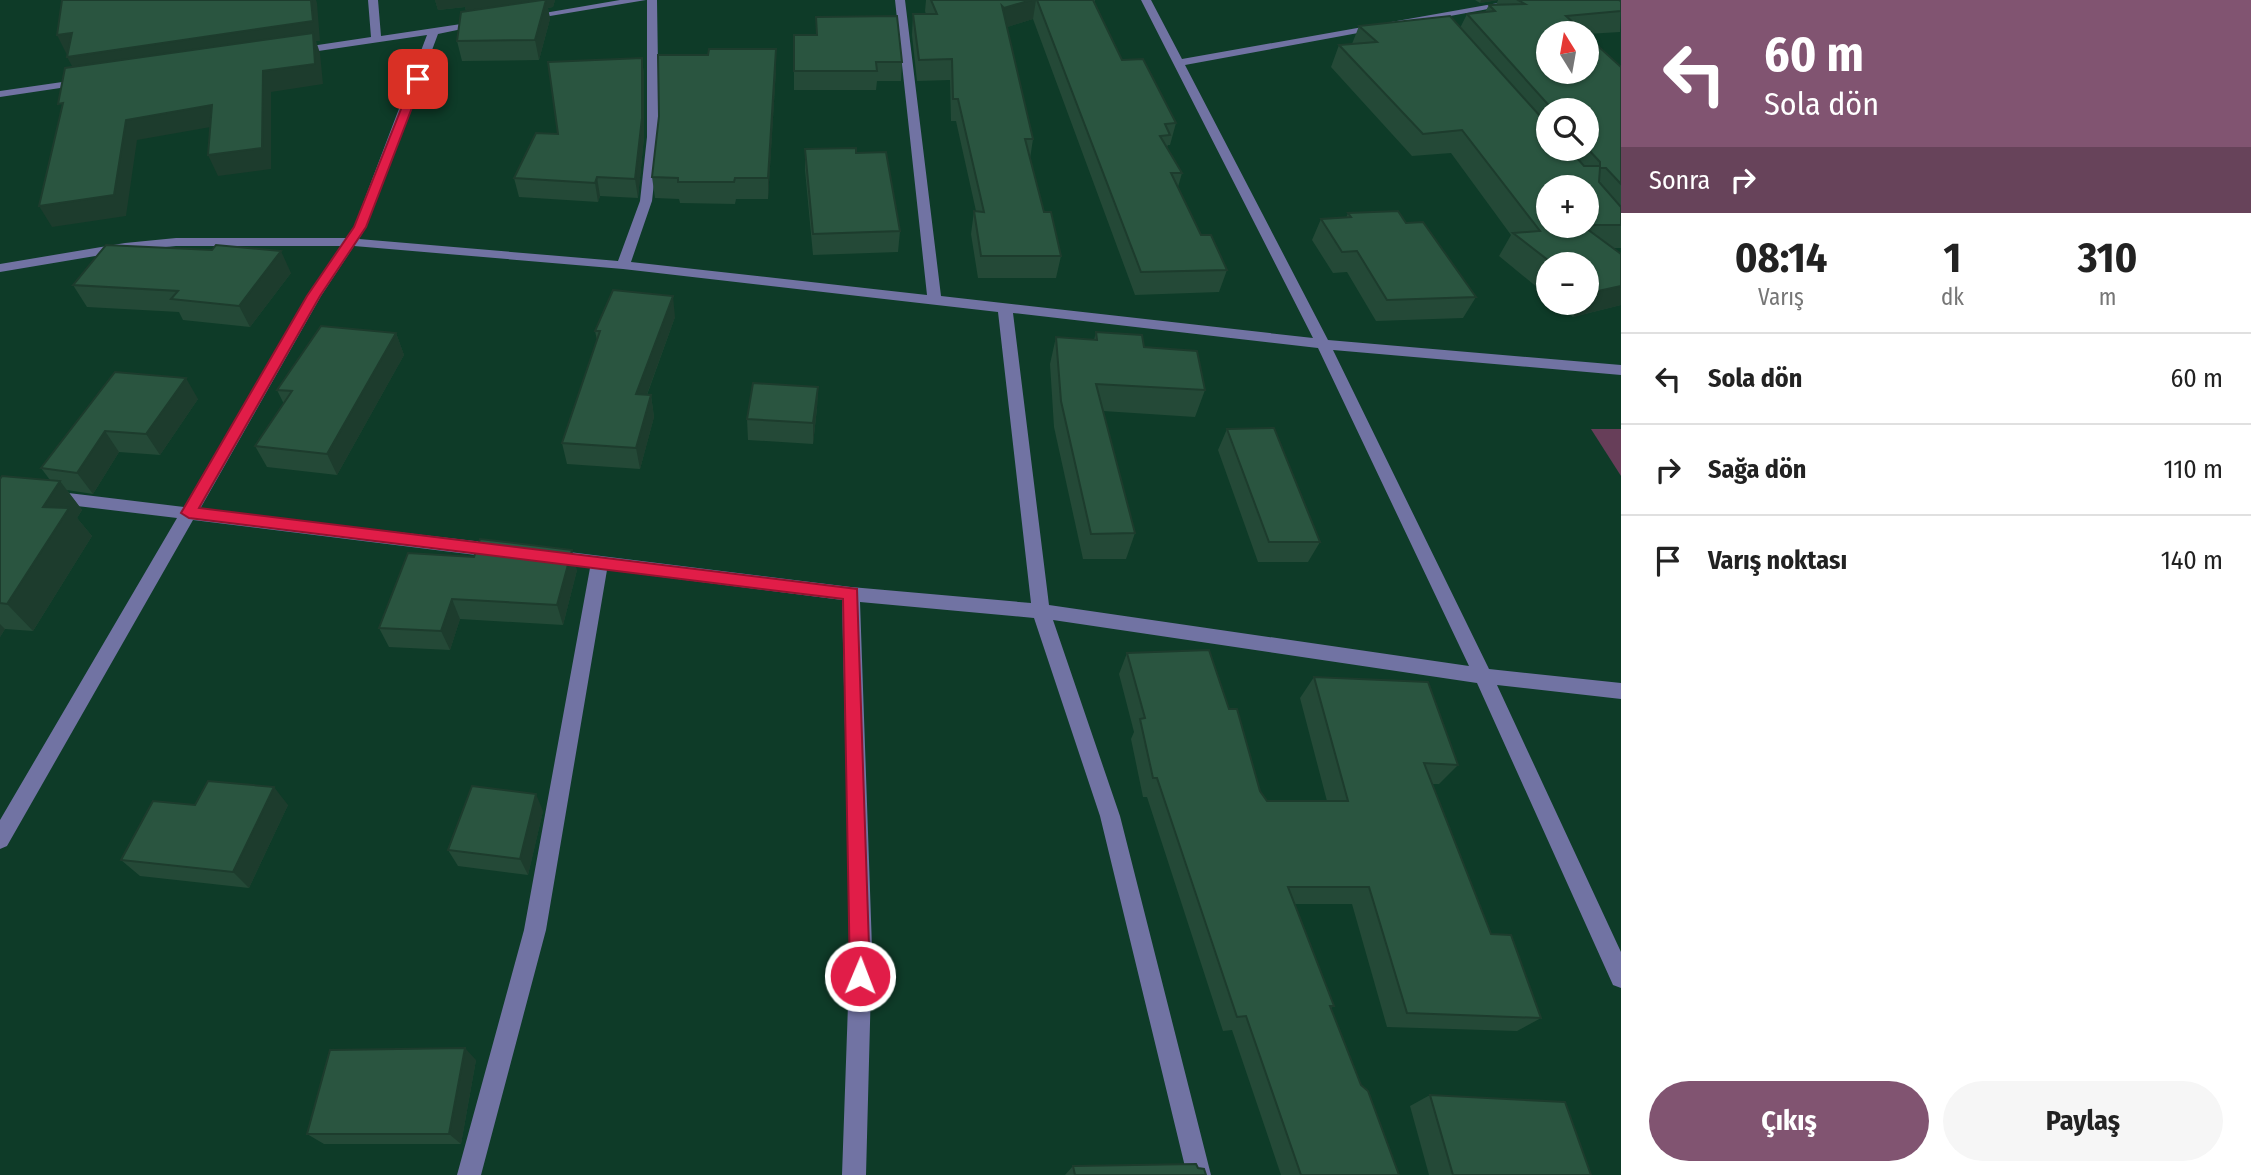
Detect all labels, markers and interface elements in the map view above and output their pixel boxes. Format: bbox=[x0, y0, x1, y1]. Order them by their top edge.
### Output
north arrow bbox=[1536, 21, 1600, 84]
map controls bbox=[1536, 21, 1599, 315]
text: 60 m bbox=[1764, 25, 1864, 84]
icon: left bbox=[1649, 28, 1740, 119]
pin bbox=[388, 49, 448, 109]
icon: arrive bbox=[399, 60, 437, 98]
text: Sola dön bbox=[1764, 85, 1879, 123]
button: search bbox=[1536, 98, 1599, 161]
icon: right bbox=[1724, 161, 1762, 199]
text: Sonra bbox=[1649, 165, 1710, 196]
button: + bbox=[1536, 175, 1599, 238]
text: 08:14 bbox=[1735, 233, 1827, 283]
text: 1 bbox=[1944, 233, 1961, 283]
text: 310 bbox=[2078, 233, 2137, 283]
button: − bbox=[1536, 252, 1599, 315]
text: Varış bbox=[1758, 283, 1804, 311]
text: dk bbox=[1941, 283, 1964, 311]
text: m bbox=[2099, 283, 2116, 311]
icon: left bbox=[1649, 360, 1687, 398]
text: Sola dön bbox=[1708, 363, 1802, 394]
text: 60 m bbox=[2170, 363, 2223, 394]
icon: right bbox=[1649, 451, 1687, 489]
text: Sağa dön bbox=[1708, 454, 1807, 485]
text: 110 m bbox=[2163, 454, 2223, 485]
icon: arrive bbox=[1649, 542, 1687, 580]
text: Varış noktası bbox=[1708, 545, 1847, 576]
text: 140 m bbox=[2161, 545, 2223, 576]
position arrow bbox=[823, 939, 897, 1013]
button: Çıkış bbox=[1649, 1081, 1929, 1161]
button: Paylaş bbox=[1943, 1081, 2223, 1161]

